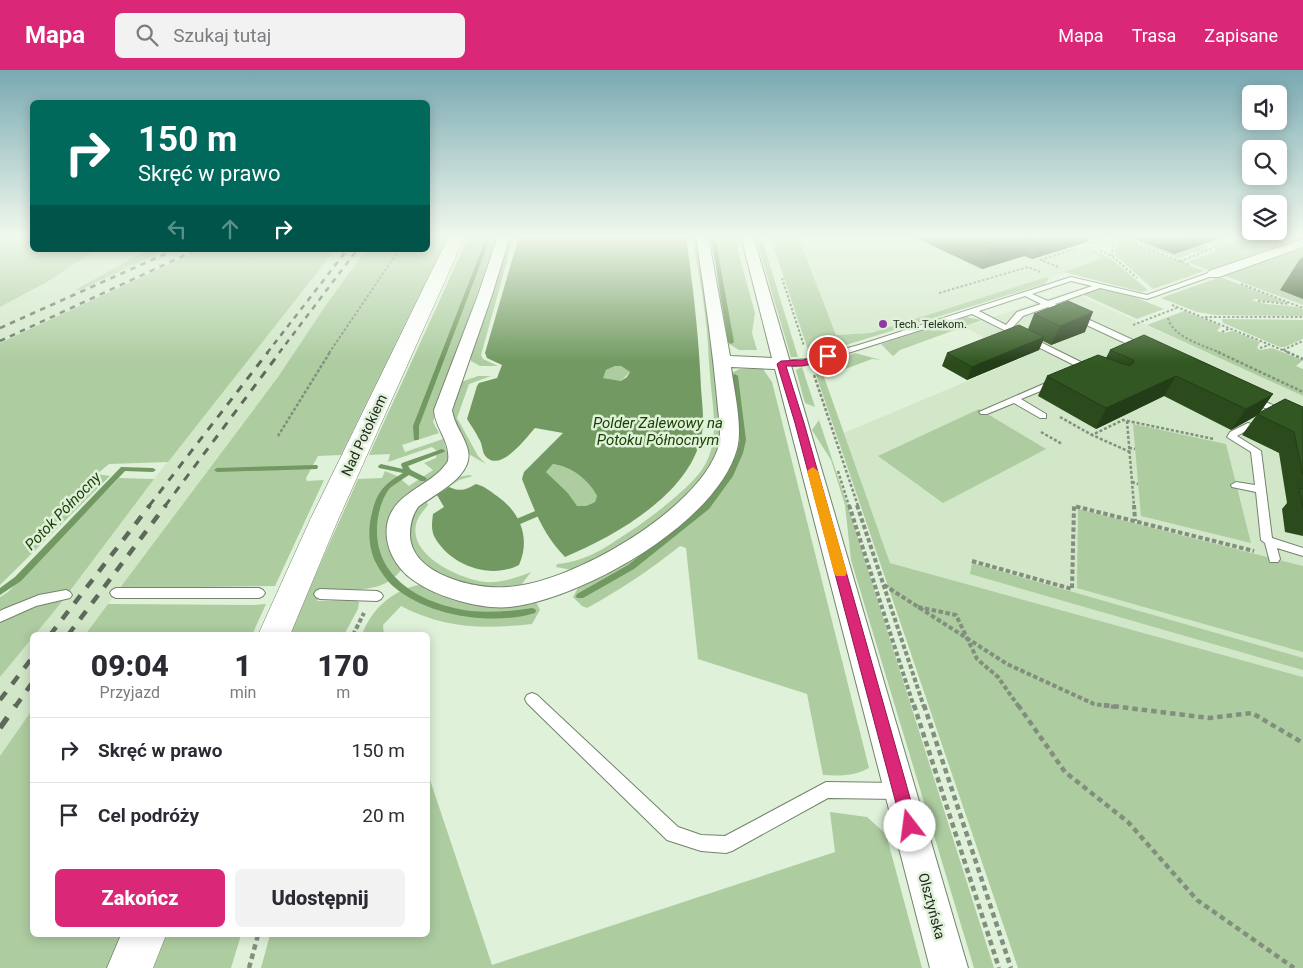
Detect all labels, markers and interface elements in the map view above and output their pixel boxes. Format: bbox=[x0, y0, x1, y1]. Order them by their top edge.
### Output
search box bbox=[115, 13, 465, 58]
text: Mapa bbox=[25, 21, 85, 49]
icon: search bbox=[133, 21, 161, 49]
text: Szukaj tutaj bbox=[173, 24, 271, 47]
text: Mapa bbox=[1058, 25, 1104, 46]
text: Trasa bbox=[1132, 25, 1176, 46]
text: Zapisane bbox=[1204, 25, 1278, 46]
map controls bbox=[1242, 85, 1287, 240]
button: sound bbox=[1242, 85, 1287, 130]
text: 150 m bbox=[138, 119, 237, 160]
icon: right bbox=[55, 120, 120, 185]
button: search bbox=[1242, 140, 1287, 185]
text: Skręć w prawo bbox=[138, 161, 281, 186]
button: layers bbox=[1242, 195, 1287, 240]
icon: left bbox=[163, 215, 191, 243]
icon: ahead bbox=[216, 215, 244, 243]
icon: right bbox=[269, 215, 297, 243]
marker: Tech. Telekom. bbox=[877, 318, 889, 330]
place label: Tech. Telekom. bbox=[893, 318, 967, 331]
pin bbox=[807, 335, 849, 377]
icon: arrive bbox=[814, 342, 842, 370]
street label: Nad Potokiem bbox=[338, 392, 390, 478]
water label: Polder Zalewowy na Potoku Północnym bbox=[593, 414, 723, 449]
water label: Potok Północny bbox=[21, 467, 106, 554]
text: 09:04 bbox=[91, 648, 169, 683]
text: 1 bbox=[234, 648, 252, 683]
text: 170 bbox=[317, 648, 369, 683]
text: Przyjazd bbox=[100, 683, 160, 702]
text: min bbox=[230, 683, 256, 702]
text: m bbox=[336, 683, 350, 702]
icon: right bbox=[55, 736, 83, 764]
text: Skręć w prawo bbox=[98, 739, 222, 762]
text: 150 m bbox=[352, 739, 405, 762]
position arrow bbox=[883, 799, 935, 851]
icon: arrive bbox=[55, 801, 83, 829]
text: Cel podróży bbox=[98, 804, 199, 827]
text: 20 m bbox=[362, 804, 405, 827]
button: Zakończ bbox=[55, 869, 225, 927]
button: Udostępnij bbox=[235, 869, 405, 927]
street label: Olsztyńska bbox=[915, 871, 949, 941]

